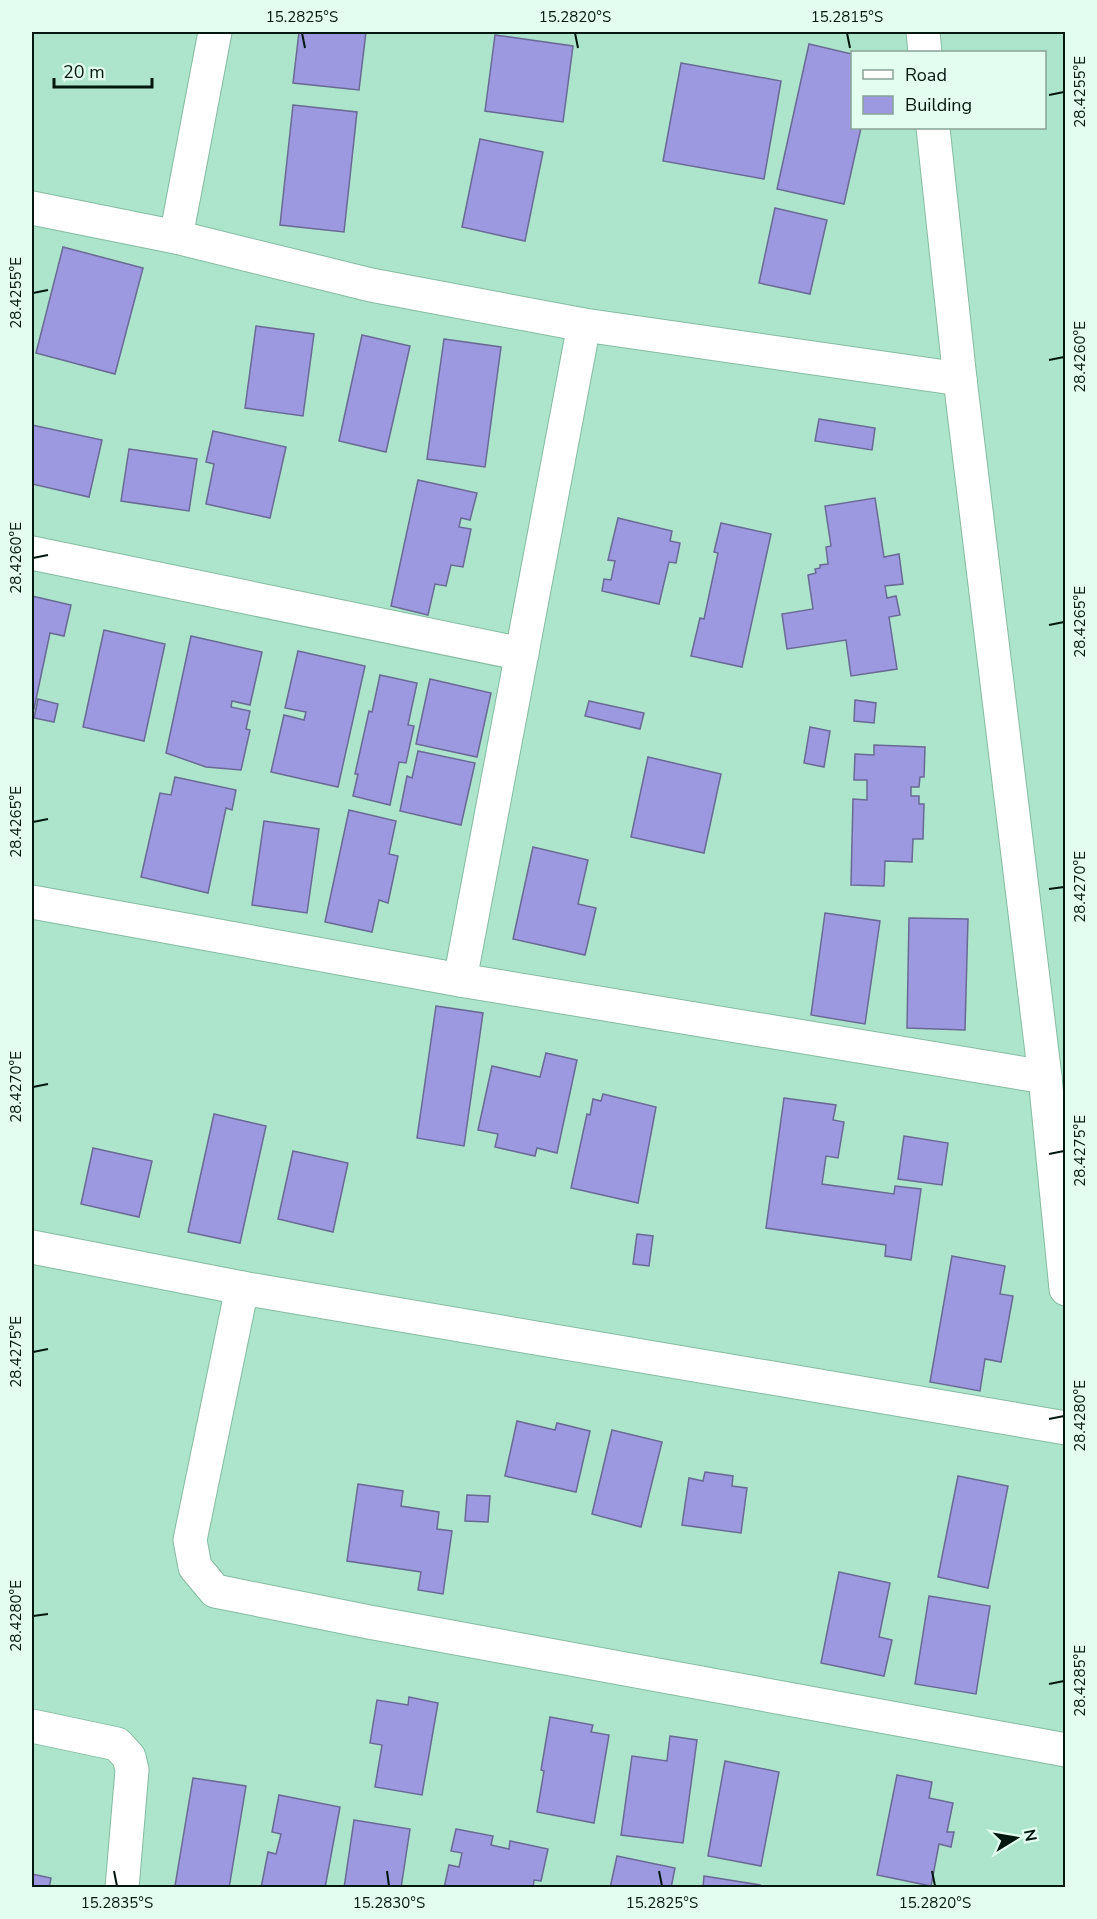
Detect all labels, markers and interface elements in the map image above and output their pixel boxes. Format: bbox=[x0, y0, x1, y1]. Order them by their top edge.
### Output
text: 15.2825°S bbox=[266, 7, 338, 27]
text: 15.2820°S bbox=[539, 7, 611, 27]
text: 15.2815°S bbox=[811, 7, 883, 27]
scale bar bbox=[54, 51, 152, 89]
legend bbox=[851, 51, 1046, 129]
text: 28.4255°E bbox=[1070, 56, 1090, 128]
text: 20 m bbox=[63, 60, 105, 84]
text: Road bbox=[905, 63, 947, 87]
text: Building bbox=[905, 93, 972, 117]
text: 28.4255°E bbox=[6, 257, 26, 329]
text: 28.4260°E bbox=[1070, 321, 1090, 393]
text: 28.4260°E bbox=[6, 522, 26, 594]
text: 28.4265°E bbox=[1070, 586, 1090, 658]
text: 28.4265°E bbox=[6, 786, 26, 858]
text: 28.4270°E bbox=[1070, 851, 1090, 923]
text: 28.4270°E bbox=[6, 1051, 26, 1123]
text: 28.4275°E bbox=[1070, 1115, 1090, 1187]
text: 28.4275°E bbox=[6, 1316, 26, 1388]
text: 28.4280°E bbox=[1070, 1380, 1090, 1452]
text: 28.4280°E bbox=[6, 1580, 26, 1652]
text: 28.4285°E bbox=[1070, 1645, 1090, 1717]
north arrow bbox=[986, 1808, 1046, 1868]
text: N bbox=[1018, 1827, 1042, 1843]
text: 15.2835°S bbox=[81, 1893, 153, 1913]
text: 15.2830°S bbox=[353, 1893, 425, 1913]
text: 15.2825°S bbox=[626, 1893, 698, 1913]
text: 15.2820°S bbox=[899, 1893, 971, 1913]

